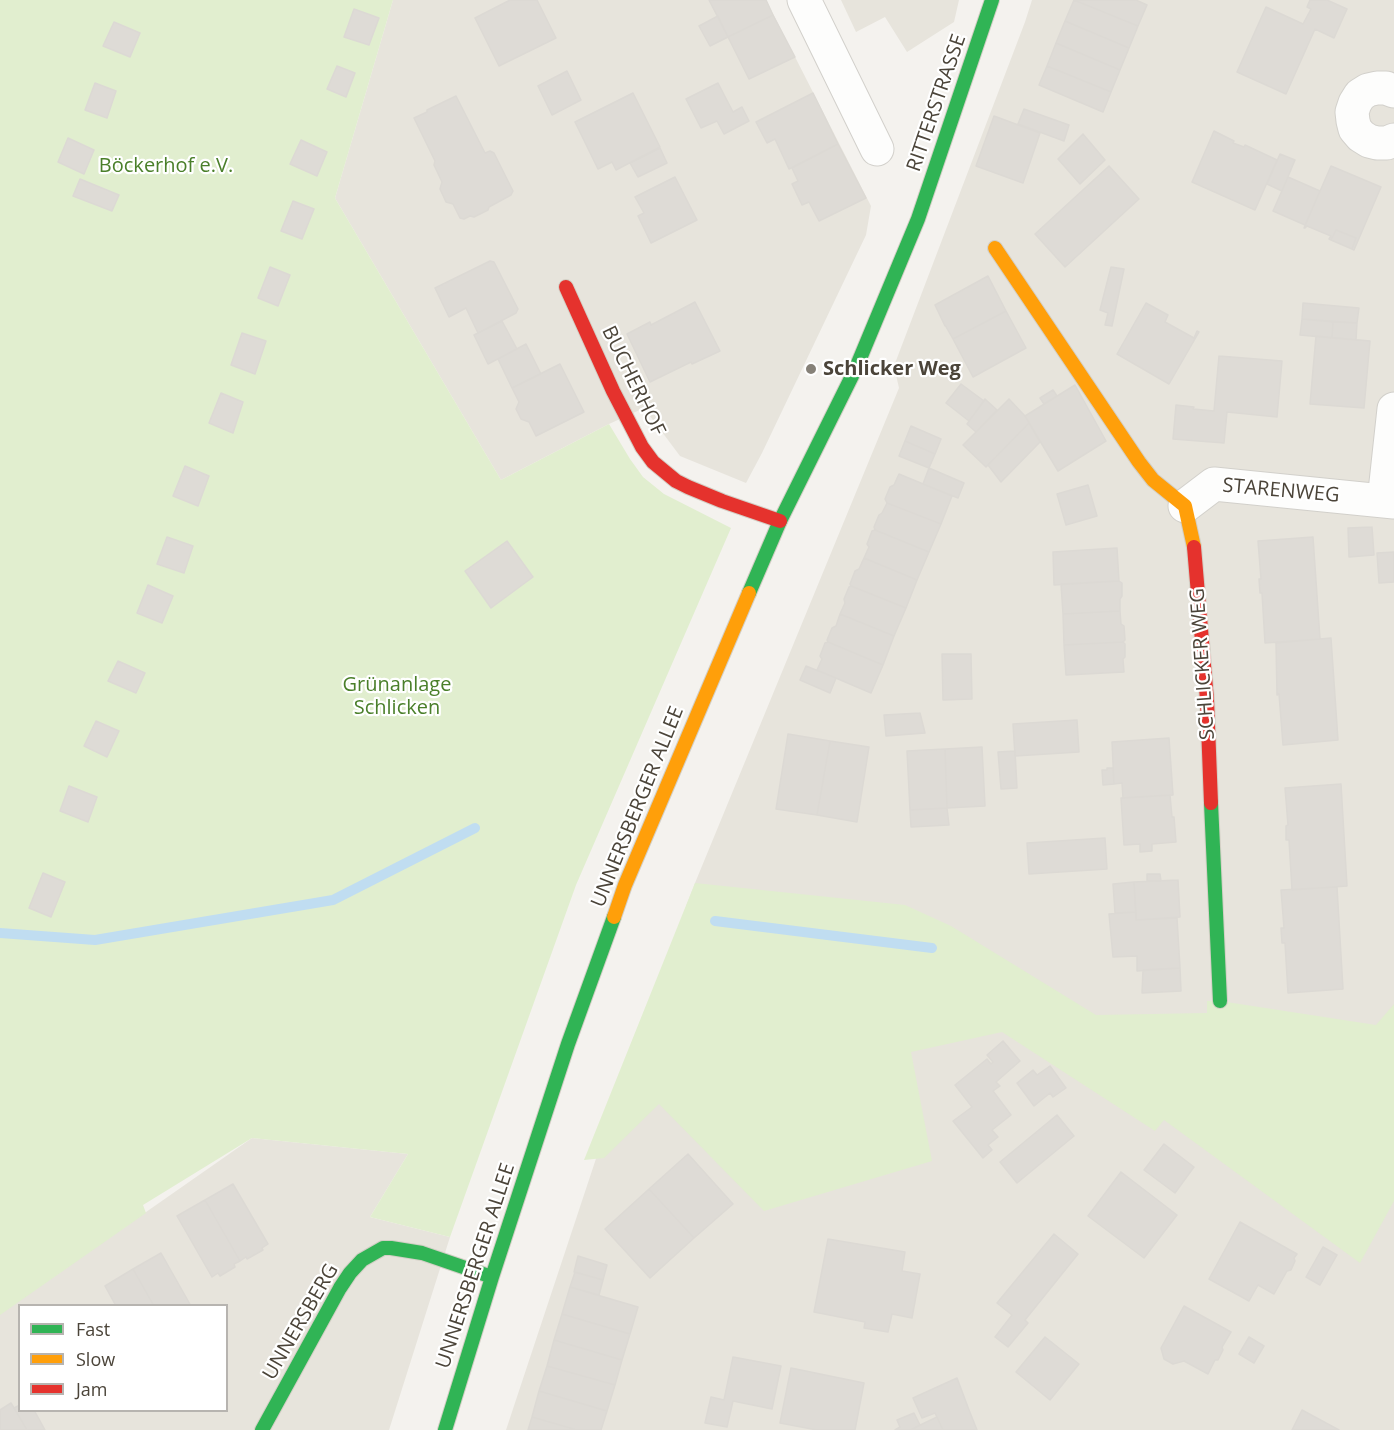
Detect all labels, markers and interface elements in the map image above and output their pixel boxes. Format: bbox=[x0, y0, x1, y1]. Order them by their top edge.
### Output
street label: RITTERSTRASSE bbox=[902, 31, 972, 175]
park label: Böckerhof e.V. bbox=[99, 154, 233, 178]
street label: BUCHERHOF bbox=[596, 322, 670, 440]
place label: Schlicker Weg bbox=[823, 357, 961, 381]
marker: Schlicker Weg bbox=[804, 362, 818, 376]
street label: STARENWEG bbox=[1222, 474, 1340, 508]
street label: SCHLICKER WEG bbox=[1186, 587, 1220, 741]
park label: Grünanlage Schlicken bbox=[343, 673, 451, 720]
street label: UNNERSBERGER ALLEE bbox=[587, 703, 689, 911]
street label: UNNERSBERGER ALLEE bbox=[431, 1160, 521, 1372]
street label: UNNERSBERG bbox=[258, 1260, 344, 1384]
legend bbox=[18, 1304, 228, 1412]
text: Fast bbox=[76, 1317, 110, 1341]
text: Slow bbox=[76, 1347, 115, 1371]
text: Jam bbox=[76, 1377, 108, 1401]

